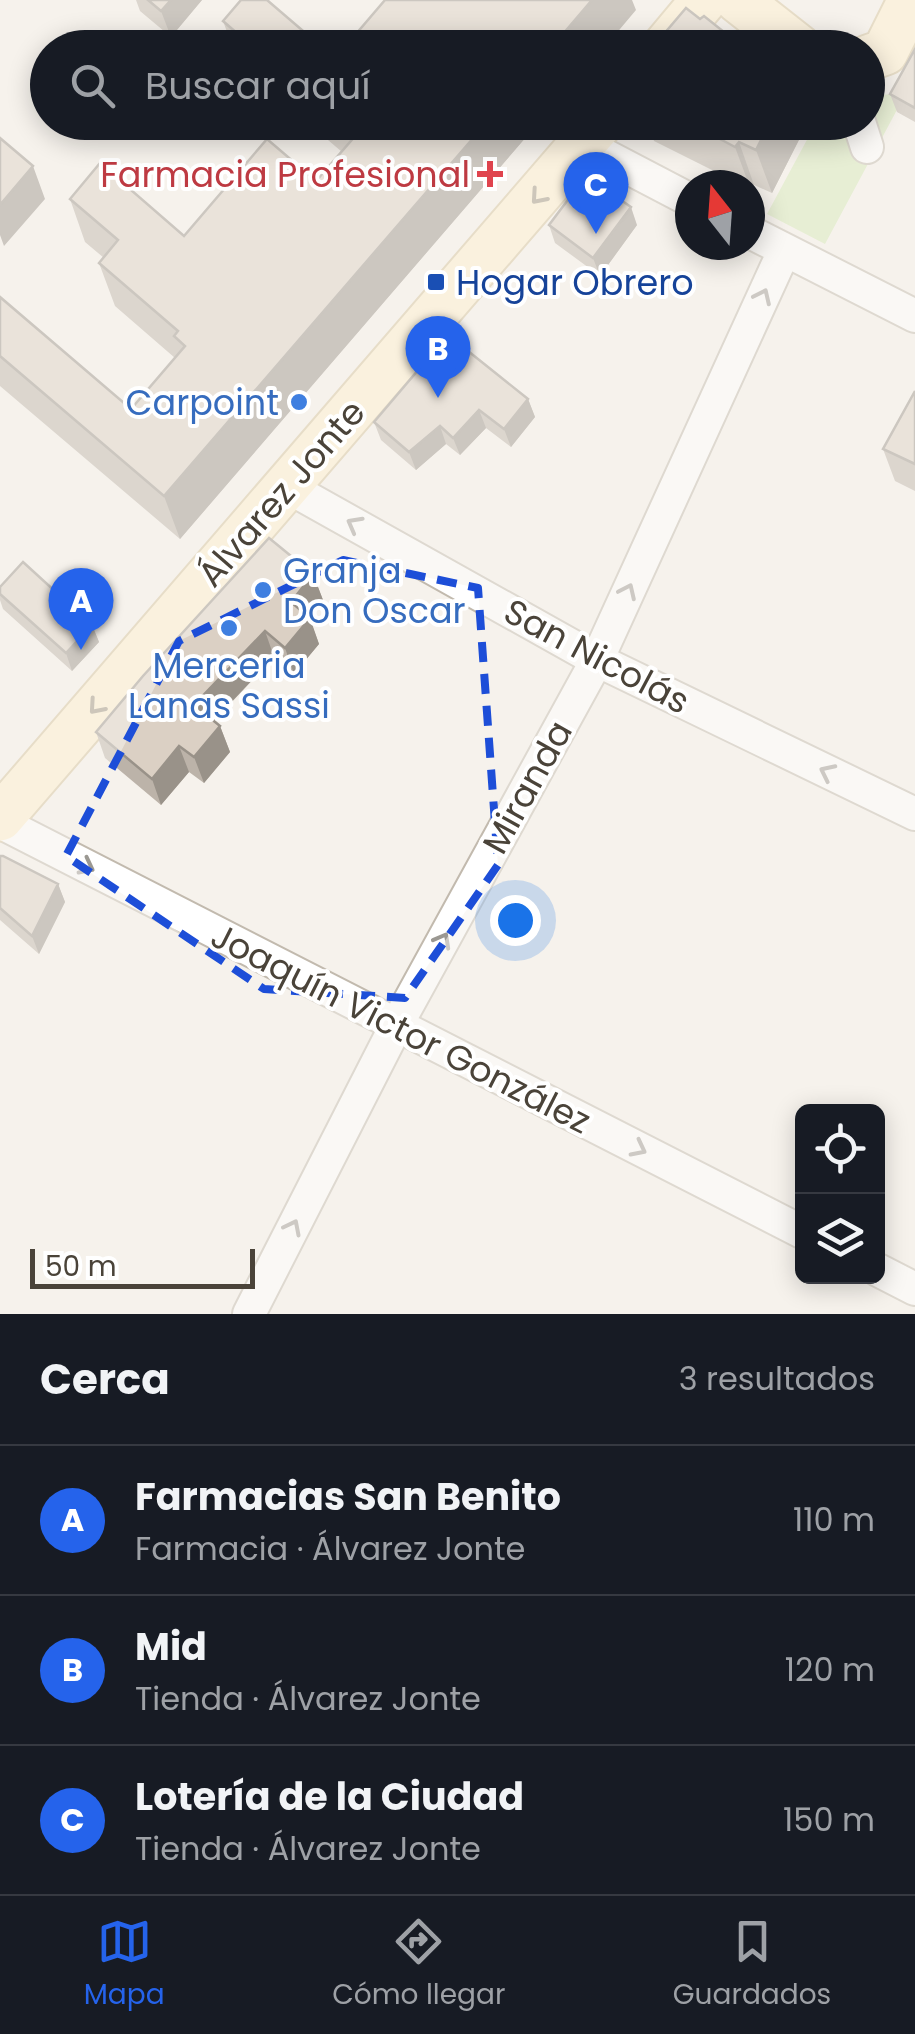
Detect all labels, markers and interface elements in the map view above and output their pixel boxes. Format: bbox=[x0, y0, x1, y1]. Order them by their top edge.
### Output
search box bbox=[30, 30, 885, 140]
icon: search bbox=[65, 58, 120, 113]
text: Buscar aquí bbox=[145, 59, 371, 112]
place label: Farmacia Profesional bbox=[100, 150, 470, 199]
pin: C bbox=[564, 152, 628, 234]
marker: Farmacia Profesional bbox=[479, 163, 501, 185]
north arrow bbox=[675, 170, 765, 260]
one-way arrow bbox=[531, 185, 549, 203]
place label: Hogar Obrero bbox=[456, 258, 694, 307]
marker: Hogar Obrero bbox=[425, 271, 447, 293]
one-way arrow bbox=[751, 288, 771, 306]
pin: B bbox=[406, 316, 470, 398]
place label: Carpoint bbox=[125, 378, 279, 427]
street label: Álvarez Jonte bbox=[186, 389, 376, 597]
marker: Carpoint bbox=[288, 391, 310, 413]
one-way arrow bbox=[346, 516, 364, 536]
place label: Granja Don Oscar bbox=[283, 546, 466, 635]
pin: A bbox=[48, 568, 114, 650]
marker: Granja Don Oscar bbox=[252, 579, 274, 601]
one-way arrow bbox=[616, 583, 636, 601]
street label: San Nicolás bbox=[496, 587, 698, 725]
marker: Merceria Lanas Sassi bbox=[218, 617, 240, 639]
place label: Merceria Lanas Sassi bbox=[128, 641, 330, 730]
one-way arrow bbox=[90, 695, 108, 714]
street label: Miranda bbox=[470, 712, 584, 862]
one-way arrow bbox=[819, 764, 837, 784]
one-way arrow bbox=[76, 855, 94, 874]
your location bbox=[490, 895, 541, 946]
street label: Joaquín Victor González bbox=[203, 911, 599, 1145]
one-way arrow bbox=[430, 933, 450, 951]
map controls bbox=[795, 1104, 885, 1284]
button: locate bbox=[795, 1104, 885, 1194]
one-way arrow bbox=[629, 1137, 647, 1157]
button: layers bbox=[795, 1194, 885, 1284]
one-way arrow bbox=[281, 1219, 301, 1237]
scale bar bbox=[30, 1244, 255, 1288]
text: 50 m bbox=[45, 1247, 116, 1286]
text: Cerca bbox=[40, 1350, 170, 1409]
text: 3 resultados bbox=[679, 1356, 875, 1401]
text: Farmacias San Benito bbox=[135, 1470, 561, 1523]
text: A bbox=[61, 1497, 84, 1542]
text: 110 m bbox=[793, 1497, 875, 1542]
text: Farmacia · Álvarez Jonte bbox=[135, 1526, 525, 1571]
text: Mid bbox=[135, 1620, 207, 1673]
text: B bbox=[62, 1647, 83, 1692]
text: 120 m bbox=[785, 1647, 875, 1692]
text: Tienda · Álvarez Jonte bbox=[135, 1676, 481, 1721]
text: Lotería de la Ciudad bbox=[135, 1770, 524, 1823]
text: C bbox=[60, 1797, 85, 1842]
text: 150 m bbox=[783, 1797, 875, 1842]
text: Tienda · Álvarez Jonte bbox=[135, 1826, 481, 1871]
tab: Mapa bbox=[84, 1914, 165, 2016]
tab: Cómo llegar bbox=[332, 1914, 505, 2016]
tab: Guardados bbox=[673, 1914, 831, 2016]

